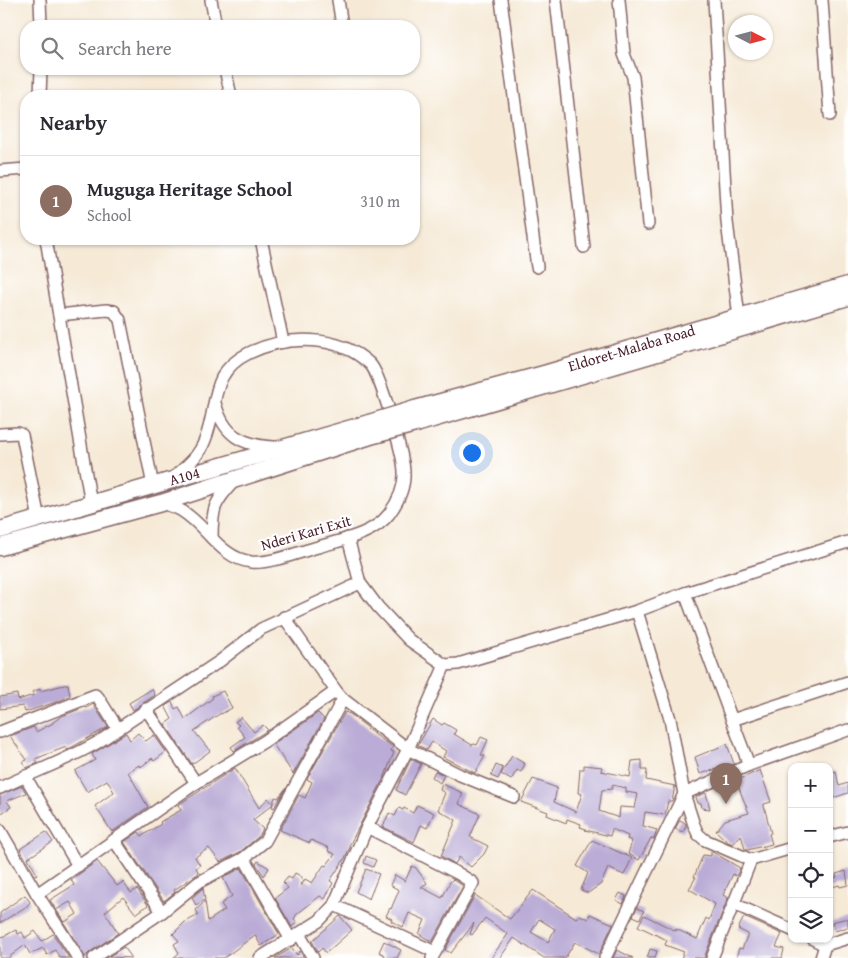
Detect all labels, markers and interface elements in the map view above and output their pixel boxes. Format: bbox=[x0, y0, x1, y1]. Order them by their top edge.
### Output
north arrow bbox=[728, 15, 773, 60]
search box bbox=[20, 20, 420, 75]
icon: search bbox=[38, 34, 66, 62]
text: Search here bbox=[78, 34, 172, 62]
text: Nearby bbox=[40, 107, 107, 138]
text: Muguga Heritage School bbox=[87, 175, 292, 203]
text: 1 bbox=[52, 189, 60, 213]
text: 310 m bbox=[360, 189, 400, 213]
text: School bbox=[87, 203, 131, 227]
street label: Eldoret-Malaba Road bbox=[566, 319, 697, 376]
your location bbox=[459, 440, 485, 466]
street label: A104 bbox=[167, 462, 202, 490]
street label: Nderi Kari Exit bbox=[258, 509, 354, 555]
pin: 1 bbox=[710, 763, 742, 804]
map controls bbox=[788, 763, 833, 943]
button: + bbox=[788, 763, 833, 808]
button: − bbox=[788, 808, 833, 853]
button: locate bbox=[788, 853, 833, 898]
button: layers bbox=[788, 898, 833, 943]

